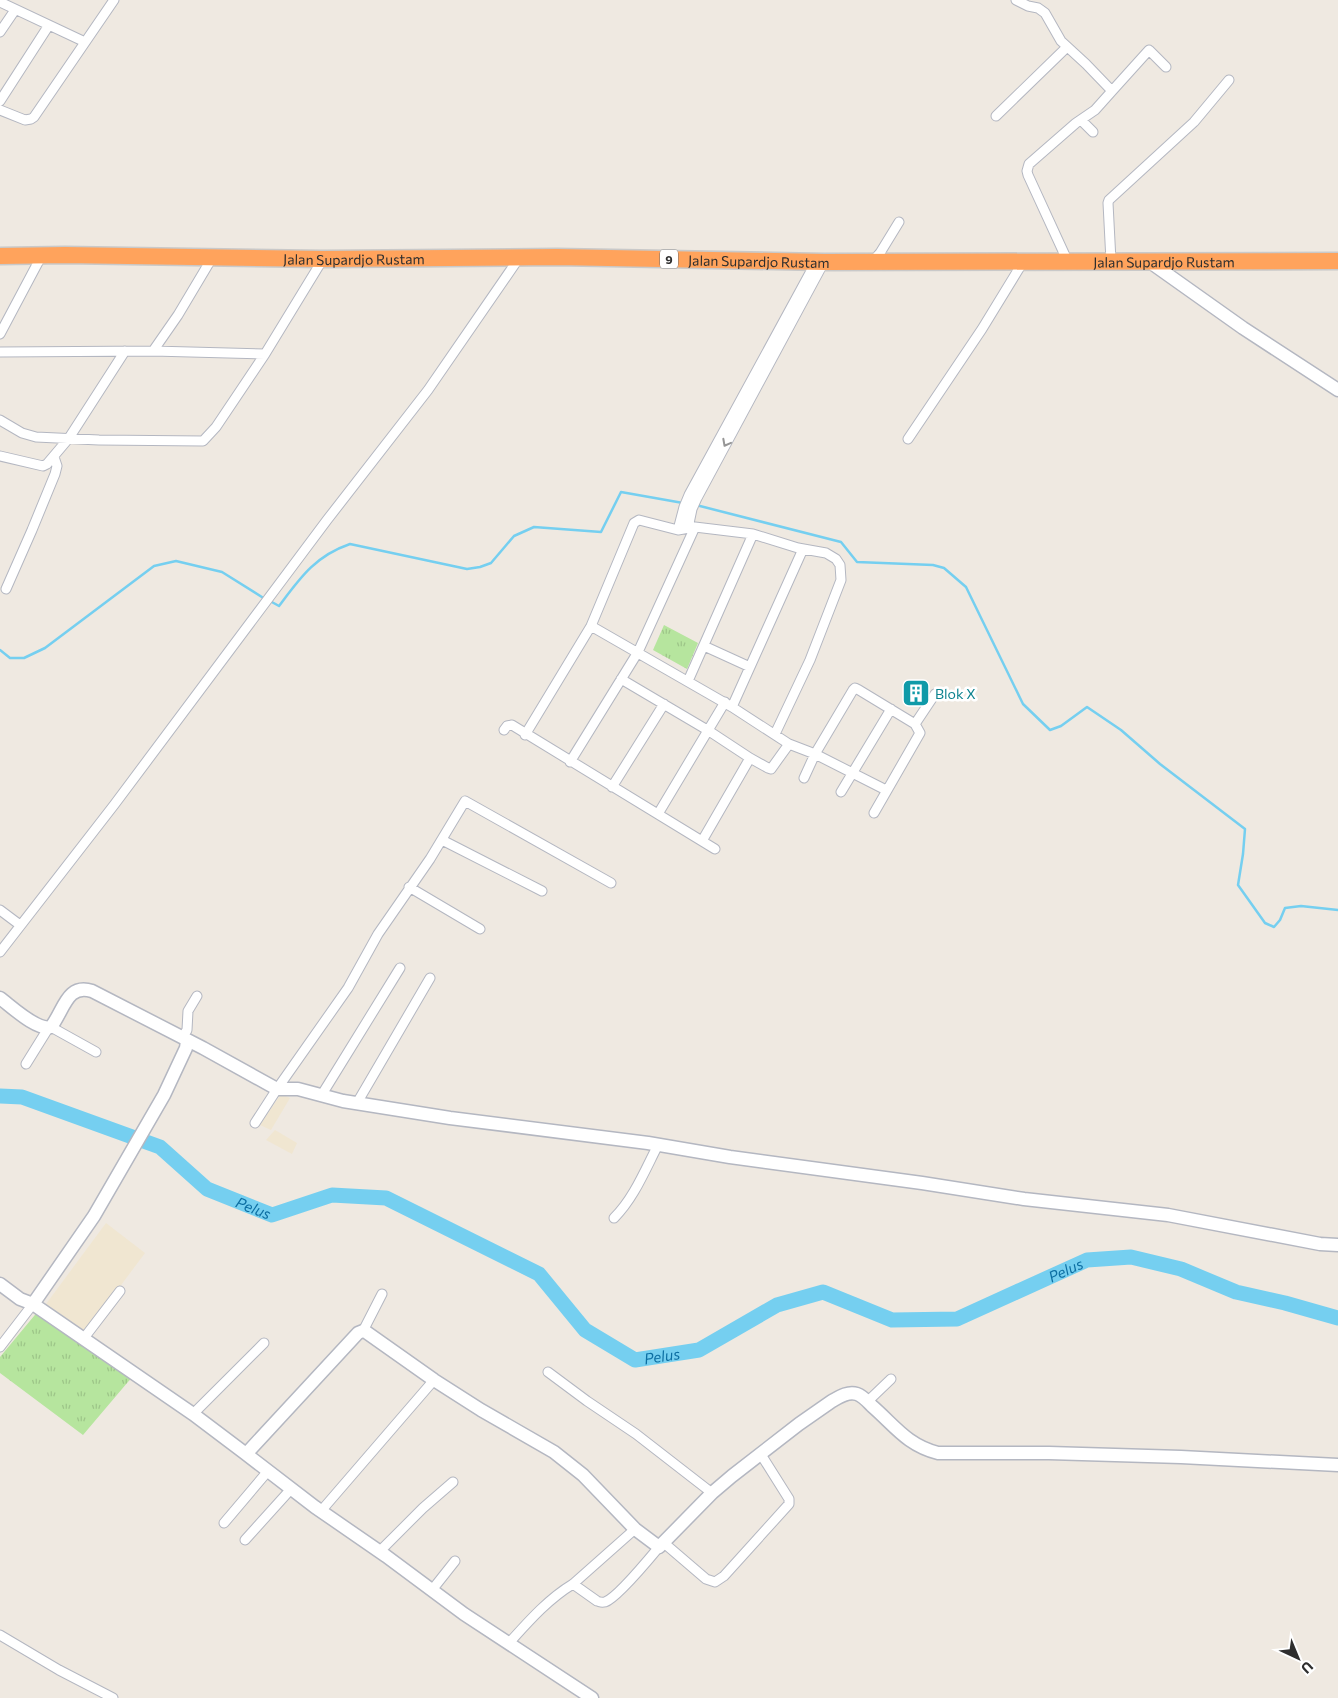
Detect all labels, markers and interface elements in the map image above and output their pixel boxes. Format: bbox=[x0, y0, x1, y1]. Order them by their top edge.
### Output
street label: Jalan Supardjo Rustam bbox=[283, 250, 425, 268]
road number: 9 bbox=[660, 250, 678, 268]
street label: Jalan Supardjo Rustam bbox=[688, 251, 830, 271]
street label: Jalan Supardjo Rustam bbox=[1093, 253, 1235, 270]
one-way arrow bbox=[723, 438, 733, 447]
building icon: Blok X bbox=[901, 678, 931, 708]
place label: Blok X bbox=[935, 685, 976, 702]
water label: Pelus bbox=[233, 1193, 274, 1223]
water label: Pelus bbox=[1045, 1254, 1086, 1285]
water label: Pelus bbox=[643, 1344, 681, 1367]
north arrow bbox=[1273, 1633, 1323, 1683]
text: U bbox=[1298, 1658, 1317, 1677]

